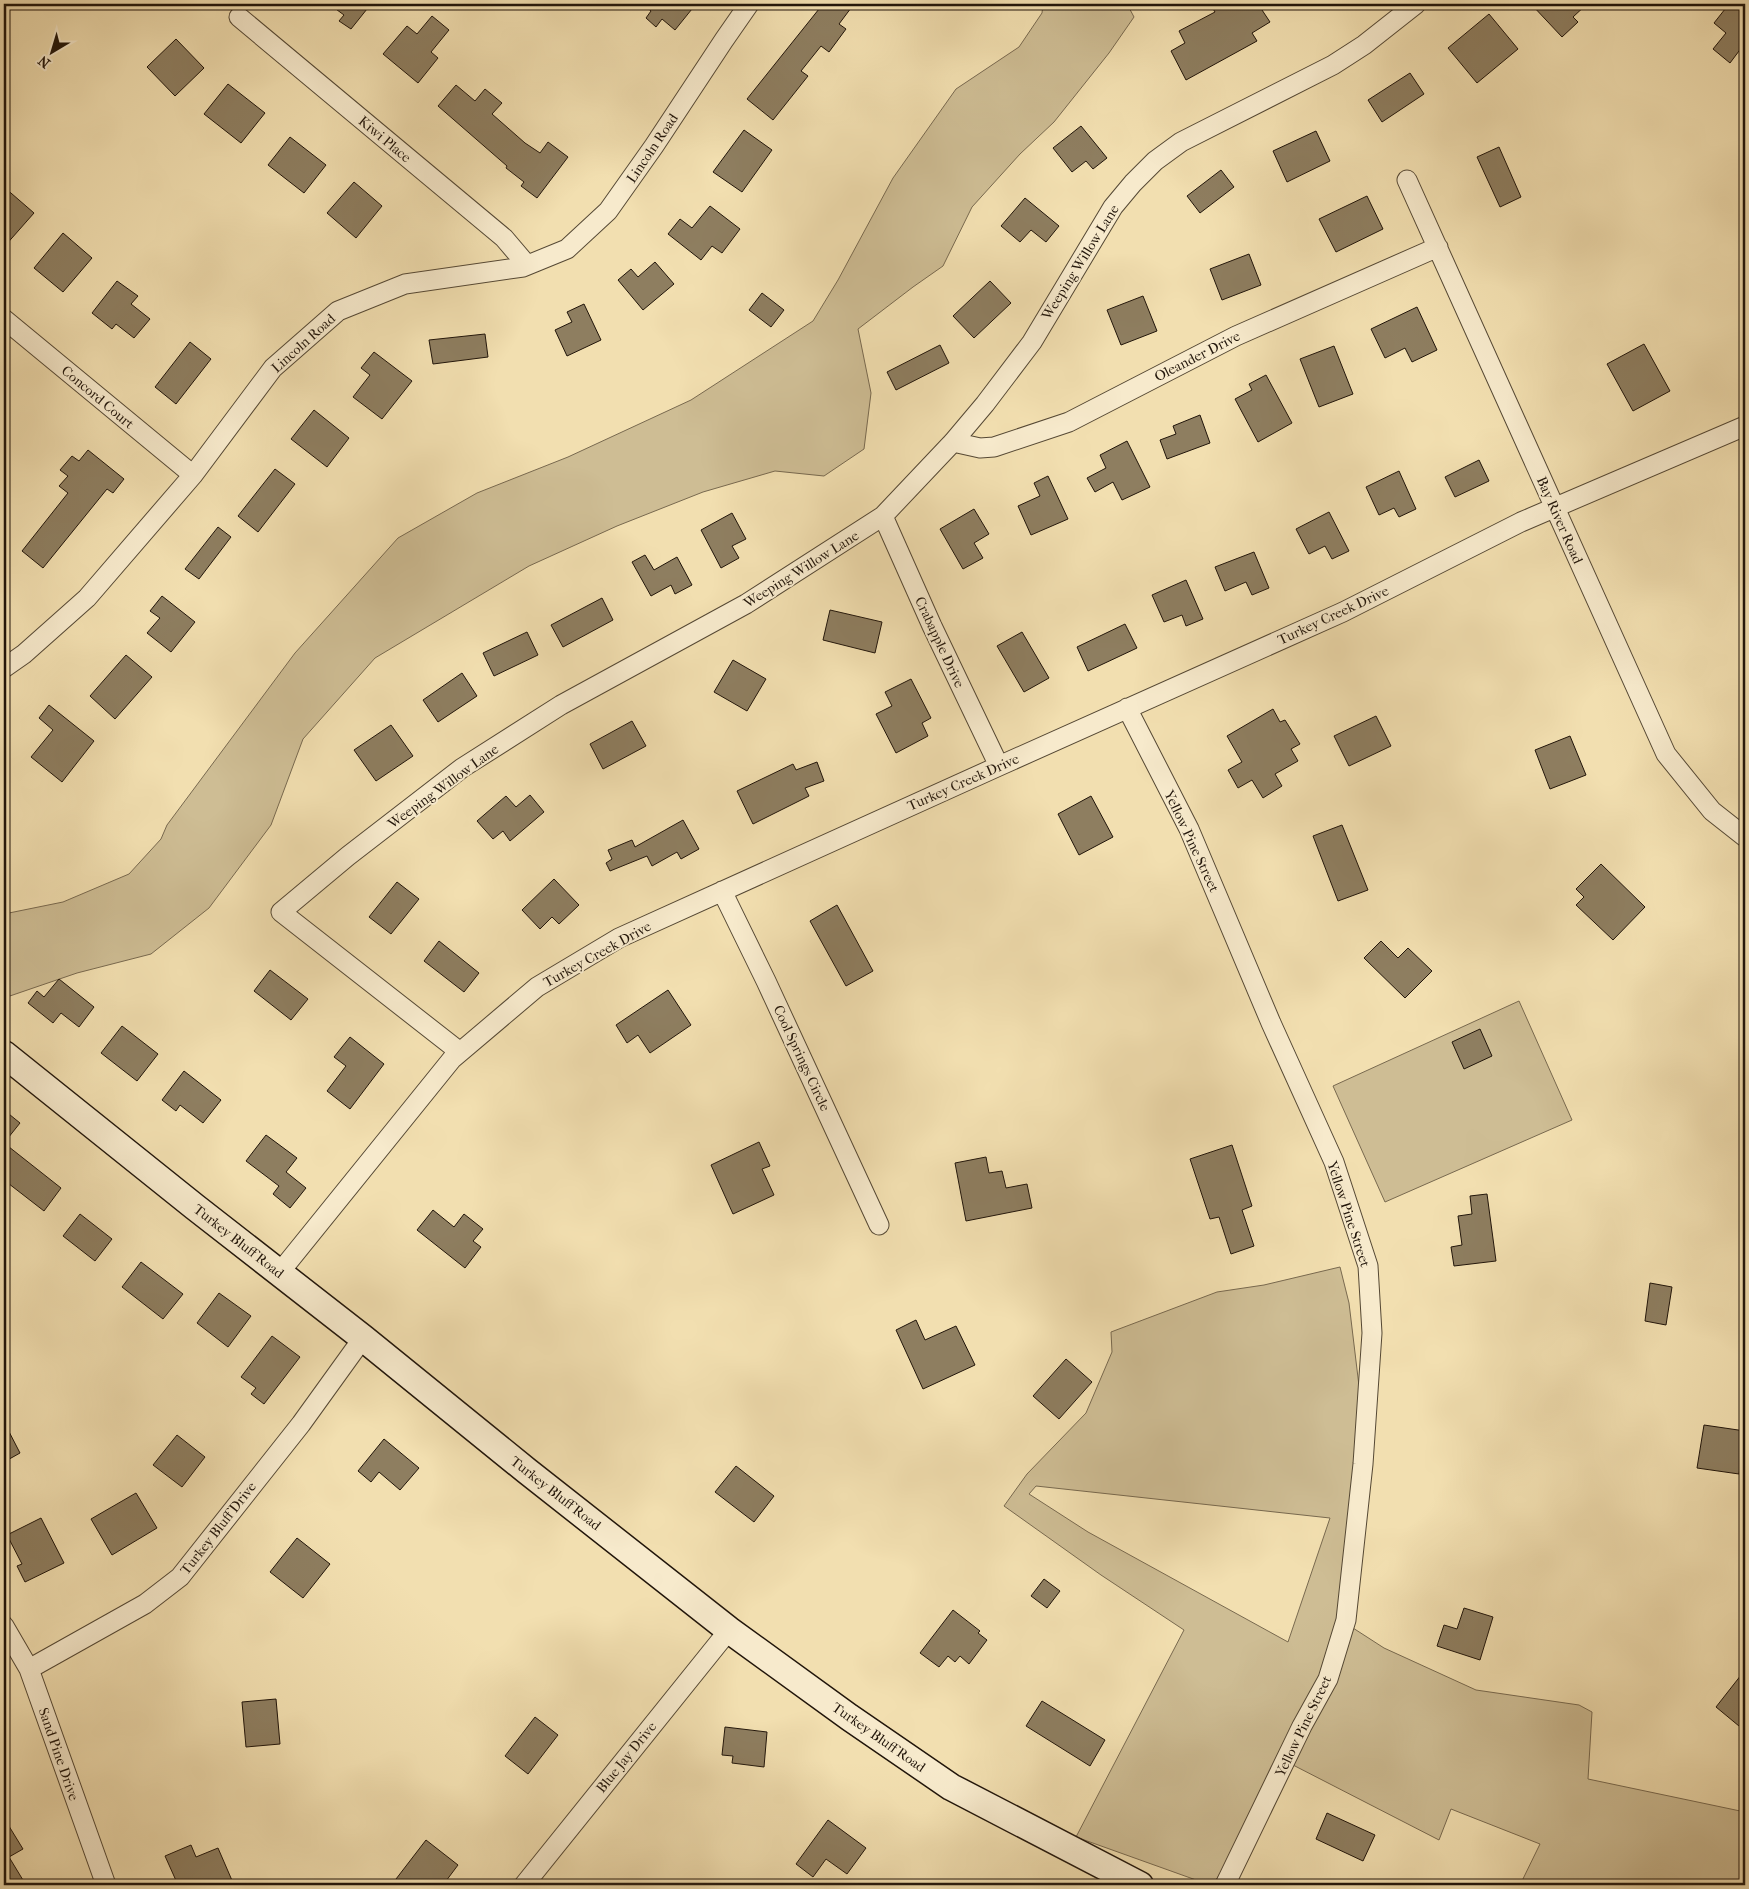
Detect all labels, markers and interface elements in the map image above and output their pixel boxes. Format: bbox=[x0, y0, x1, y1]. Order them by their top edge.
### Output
north arrow bbox=[28, 28, 78, 78]
text: N bbox=[35, 52, 54, 72]
street label: Lincoln Road bbox=[623, 110, 682, 186]
street label: Kiwi Place bbox=[355, 112, 415, 166]
street label: Weeping Willow Lane bbox=[1038, 201, 1123, 324]
street label: Lincoln Road bbox=[268, 310, 339, 376]
street label: Oleander Drive bbox=[1151, 327, 1243, 385]
street label: Concord Court bbox=[58, 362, 137, 433]
street label: Bay River Road bbox=[1533, 474, 1587, 567]
street label: Weeping Willow Lane bbox=[740, 527, 862, 612]
street label: Turkey Creek Drive bbox=[1275, 582, 1391, 649]
street label: Crabapple Drive bbox=[911, 594, 968, 691]
street label: Weeping Willow Lane bbox=[384, 741, 502, 833]
street label: Turkey Creek Drive bbox=[905, 750, 1022, 815]
street label: Yellow Pine Street bbox=[1160, 787, 1223, 895]
street label: Turkey Creek Drive bbox=[540, 918, 654, 991]
street label: Cool Springs Circle bbox=[770, 1002, 834, 1114]
street label: Yellow Pine Street bbox=[1323, 1158, 1374, 1269]
street label: Turkey Bluff Road bbox=[190, 1201, 288, 1282]
street label: Turkey Bluff Road bbox=[507, 1453, 605, 1534]
street label: Turkey Bluff Drive bbox=[177, 1478, 260, 1578]
street label: Yellow Pine Street bbox=[1271, 1673, 1335, 1781]
street label: Turkey Bluff Road bbox=[829, 1699, 929, 1776]
street label: Sand Pine Drive bbox=[35, 1705, 82, 1803]
street label: Blue Jay Drive bbox=[593, 1718, 660, 1796]

